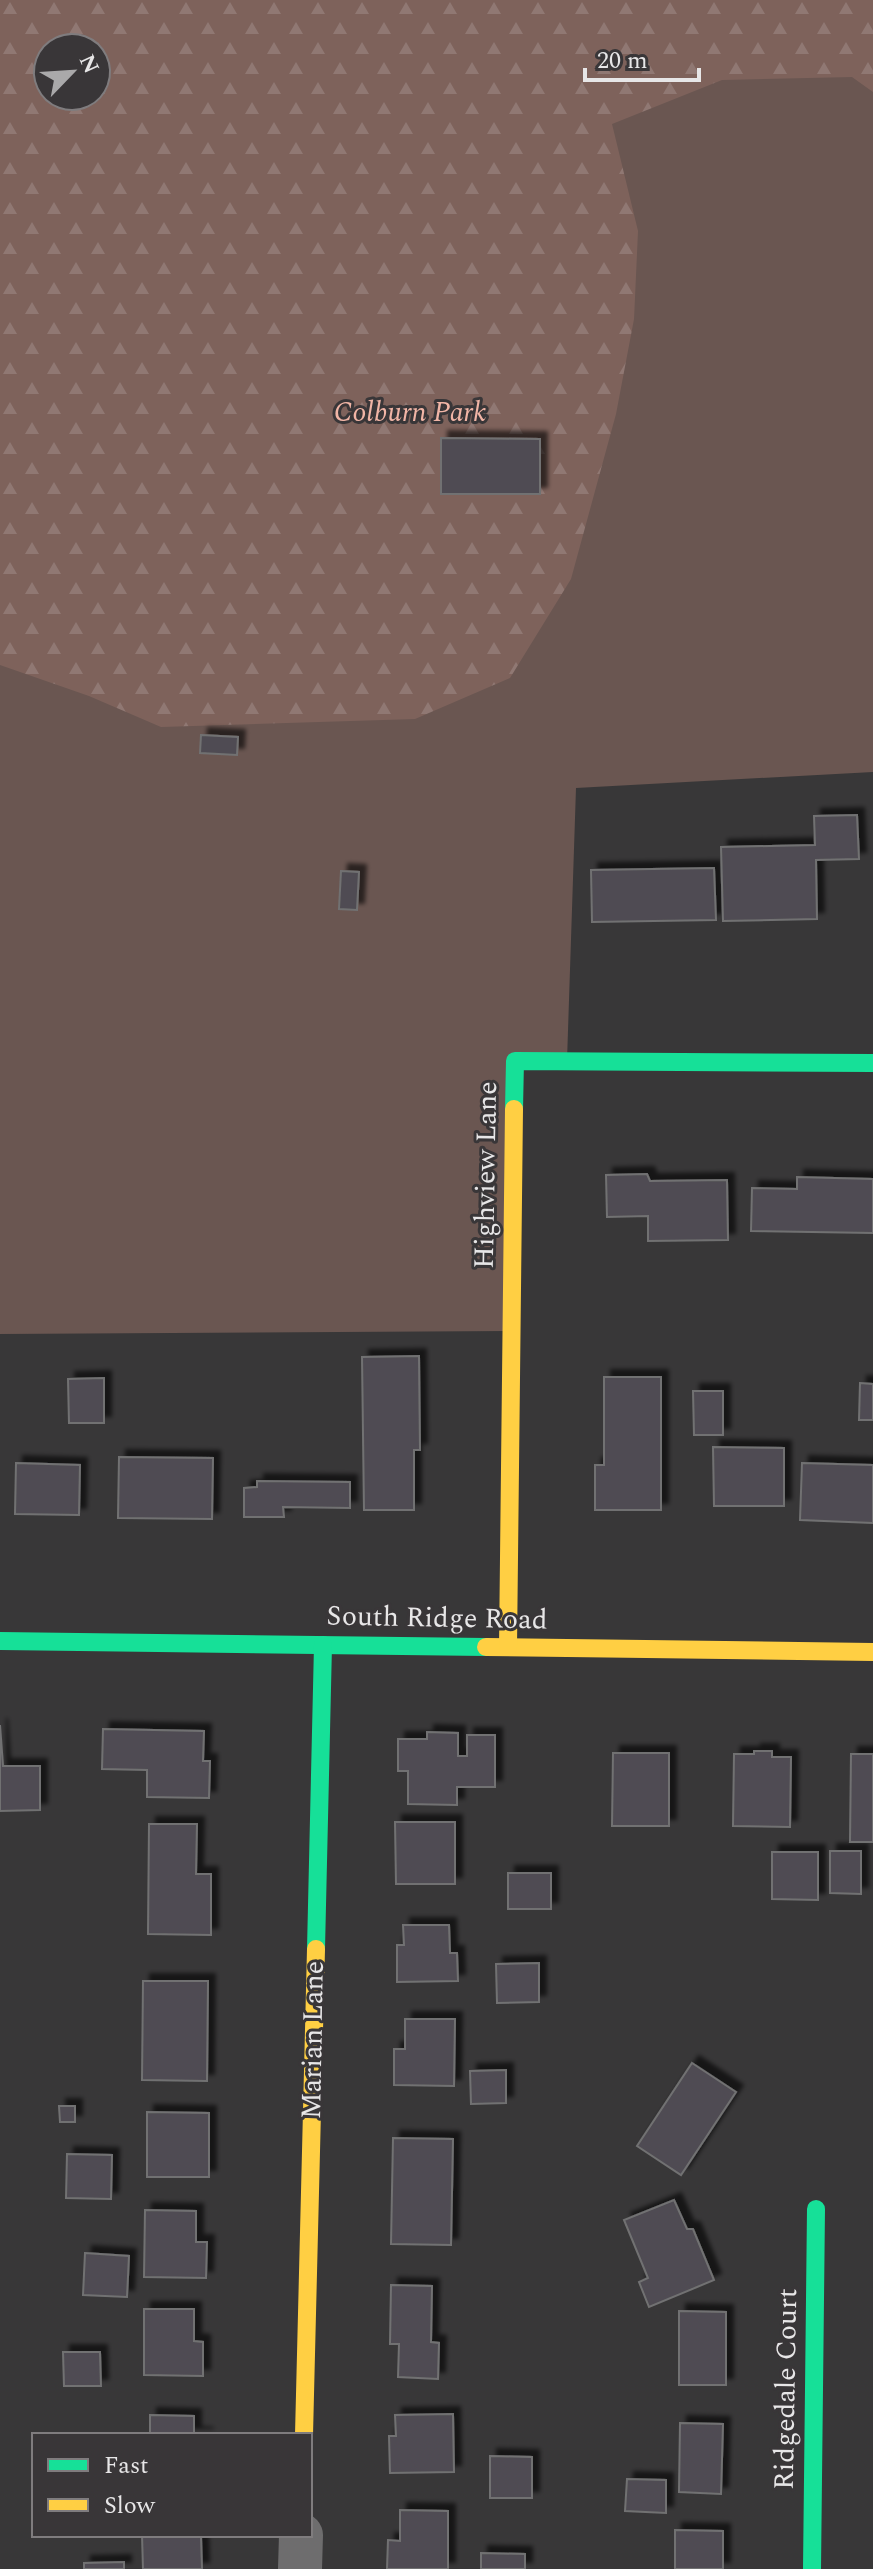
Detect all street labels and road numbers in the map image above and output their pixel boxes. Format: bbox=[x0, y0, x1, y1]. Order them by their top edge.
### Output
street label: Highview Lane bbox=[463, 1081, 509, 1269]
street label: South Ridge Road bbox=[326, 1595, 548, 1641]
street label: Marian Lane bbox=[290, 1960, 336, 2120]
street label: Ridgedale Court bbox=[763, 2288, 809, 2490]

